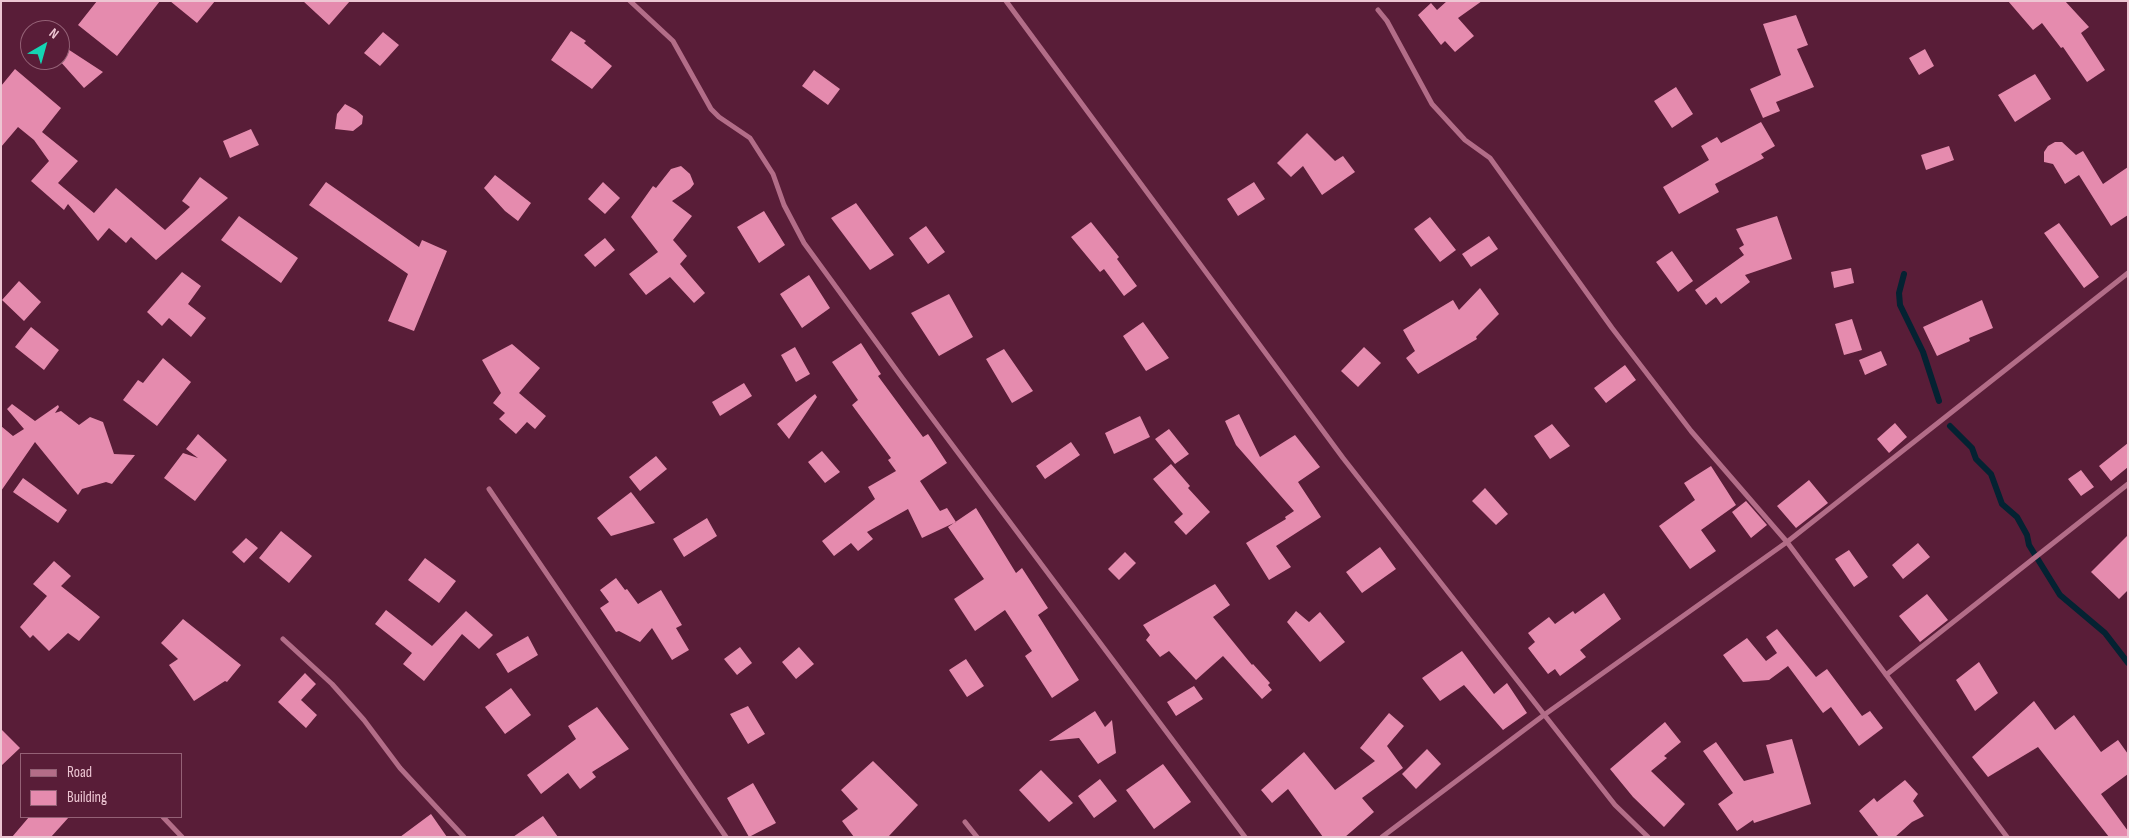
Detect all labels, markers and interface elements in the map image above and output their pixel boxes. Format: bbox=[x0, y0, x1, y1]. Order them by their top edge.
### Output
north arrow bbox=[20, 20, 70, 70]
text: N bbox=[46, 25, 62, 43]
legend bbox=[20, 753, 182, 818]
text: Road bbox=[67, 763, 92, 782]
text: Building bbox=[67, 788, 107, 807]

